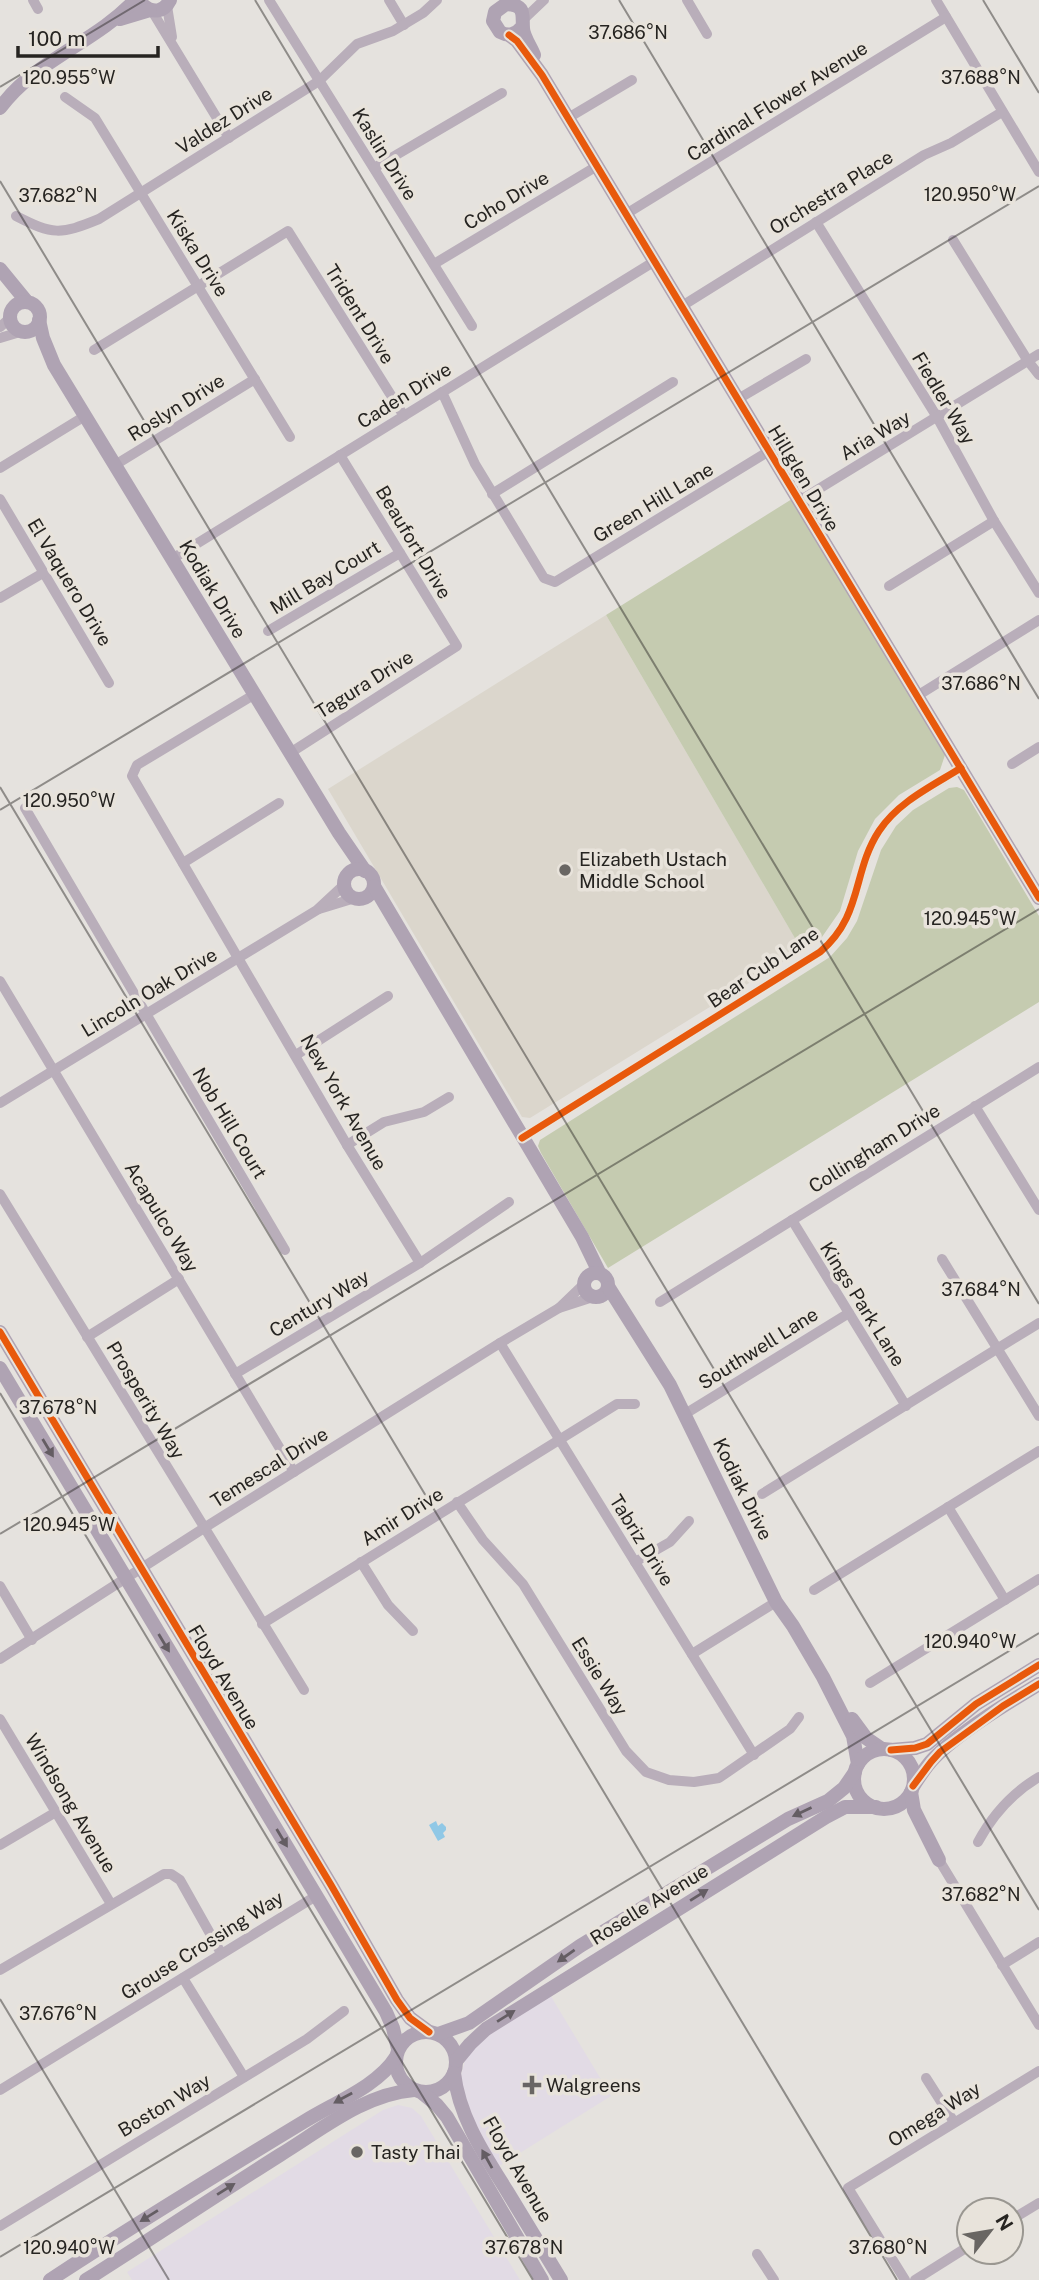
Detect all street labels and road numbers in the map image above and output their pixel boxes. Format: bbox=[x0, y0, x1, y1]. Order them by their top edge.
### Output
street label: Cardinal Flower Avenue bbox=[683, 36, 871, 166]
street label: Valdez Drive bbox=[172, 82, 276, 158]
street label: Kaslin Drive bbox=[348, 104, 422, 204]
street label: Orchestra Place bbox=[765, 145, 897, 239]
street label: Coho Drive bbox=[459, 166, 553, 234]
street label: Kiska Drive bbox=[163, 205, 233, 301]
street label: Trident Drive bbox=[321, 260, 399, 368]
street label: Fiedler Way bbox=[908, 348, 980, 448]
street label: Caden Drive bbox=[353, 357, 455, 433]
street label: Roslyn Drive bbox=[124, 369, 228, 445]
street label: Aria Way bbox=[836, 405, 914, 465]
street label: Hillglen Drive bbox=[764, 421, 844, 535]
street label: Green Hill Lane bbox=[589, 457, 717, 547]
street label: Beaufort Drive bbox=[372, 482, 456, 602]
street label: El Vaquero Drive bbox=[23, 514, 117, 650]
street label: Mill Bay Court bbox=[266, 535, 384, 619]
street label: Kodiak Drive bbox=[175, 536, 251, 642]
street label: Tagura Drive bbox=[311, 645, 417, 723]
street label: Bear Cub Lane bbox=[703, 922, 823, 1012]
street label: Lincoln Oak Drive bbox=[77, 943, 221, 1041]
street label: New York Avenue bbox=[296, 1030, 392, 1174]
street label: Nob Hill Court bbox=[188, 1064, 272, 1182]
street label: Collingham Drive bbox=[804, 1099, 944, 1197]
street label: Acapulco Way bbox=[121, 1158, 203, 1276]
street label: Kings Park Lane bbox=[816, 1238, 910, 1370]
street label: Century Way bbox=[265, 1265, 373, 1341]
street label: Southwell Lane bbox=[694, 1302, 822, 1394]
street label: Prosperity Way bbox=[102, 1337, 190, 1463]
street label: Temescal Drive bbox=[206, 1422, 332, 1512]
street label: Kodiak Drive bbox=[709, 1434, 777, 1544]
street label: Amir Drive bbox=[357, 1482, 447, 1550]
street label: Tabriz Drive bbox=[605, 1490, 679, 1590]
street label: Floyd Avenue bbox=[184, 1621, 264, 1733]
street label: Essie Way bbox=[567, 1633, 633, 1719]
street label: Windsong Avenue bbox=[21, 1730, 121, 1876]
street label: Roselle Avenue bbox=[586, 1859, 712, 1949]
street label: Grouse Crossing Way bbox=[117, 1886, 287, 2004]
street label: Boston Way bbox=[114, 2069, 214, 2141]
street label: Omega Way bbox=[884, 2077, 984, 2151]
street label: Floyd Avenue bbox=[479, 2112, 557, 2226]

